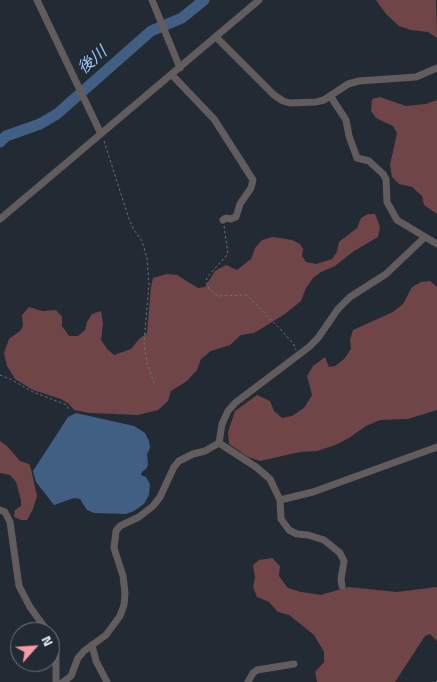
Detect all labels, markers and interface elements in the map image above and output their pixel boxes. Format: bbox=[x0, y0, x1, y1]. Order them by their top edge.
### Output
water label: 後川 bbox=[75, 43, 111, 79]
north arrow bbox=[10, 622, 60, 672]
text: N bbox=[36, 632, 60, 650]

